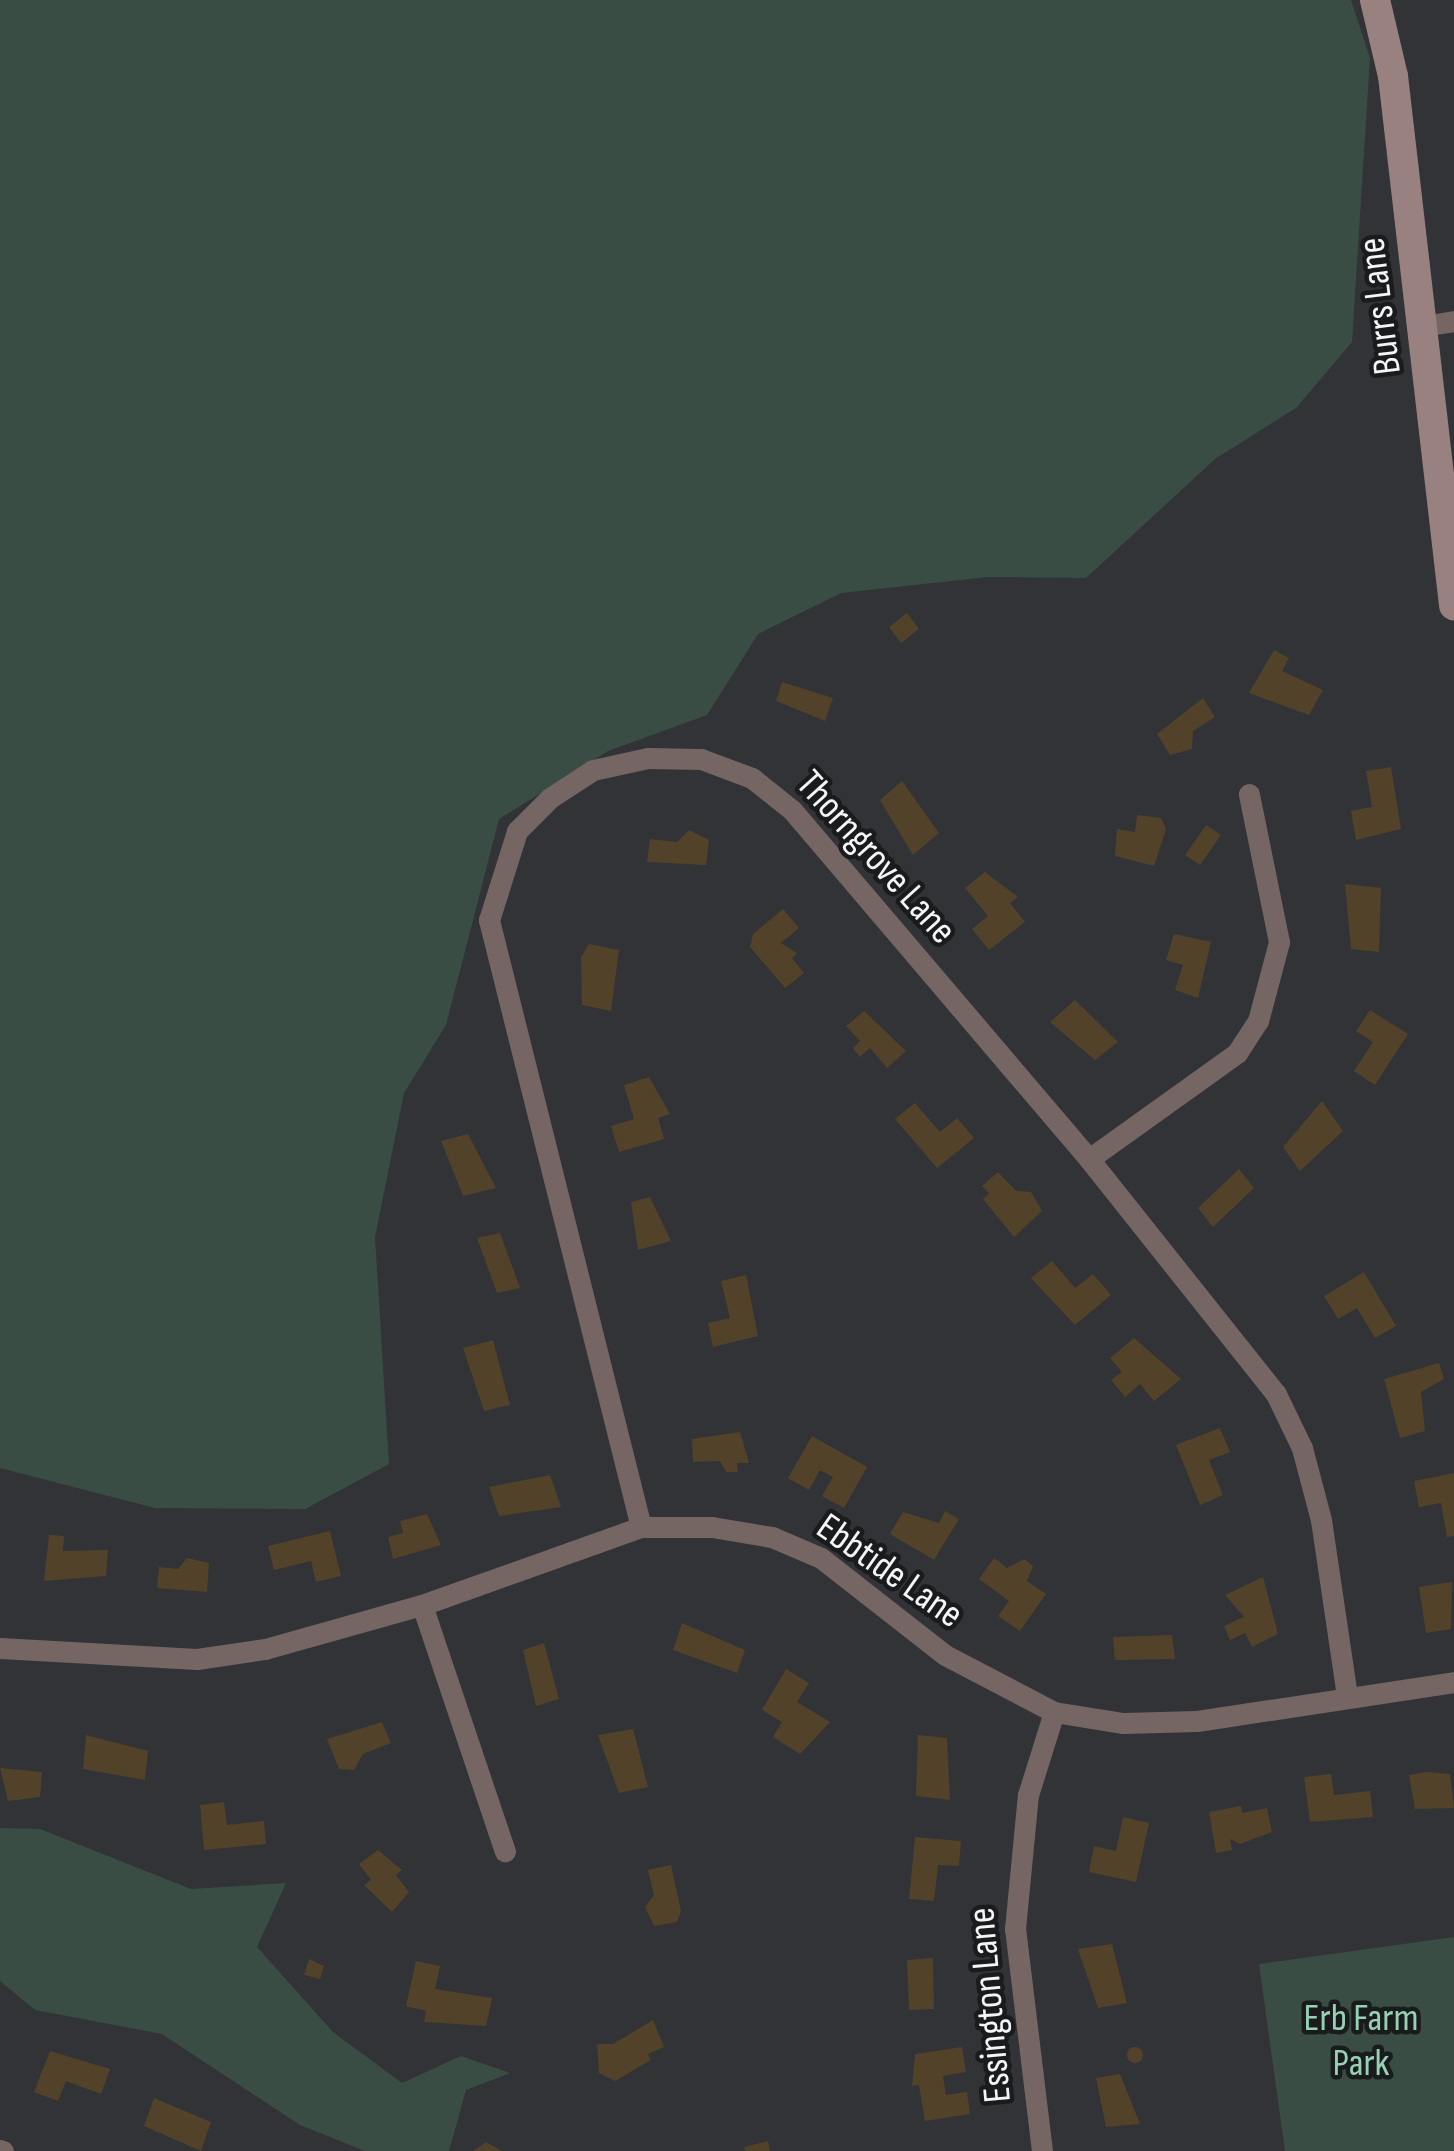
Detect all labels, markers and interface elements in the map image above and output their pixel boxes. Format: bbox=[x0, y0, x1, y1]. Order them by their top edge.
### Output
street label: Burrs Lane bbox=[1349, 235, 1413, 377]
street label: Thorngrove Lane bbox=[785, 762, 965, 954]
street label: Ebbtide Lane bbox=[807, 1505, 971, 1639]
street label: Essington Lane bbox=[959, 1906, 1023, 2104]
park label: Erb Farm Park bbox=[1304, 1997, 1418, 2088]

